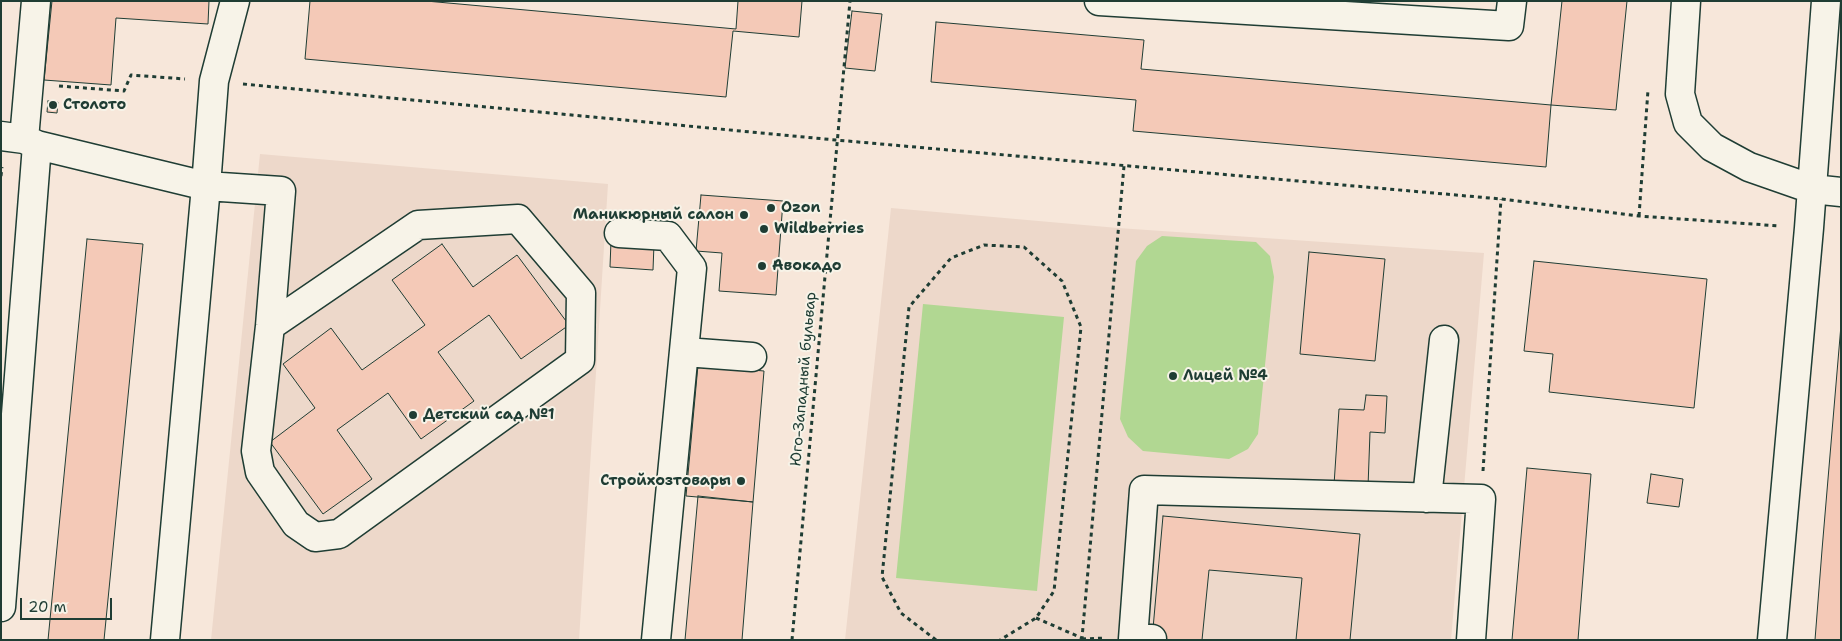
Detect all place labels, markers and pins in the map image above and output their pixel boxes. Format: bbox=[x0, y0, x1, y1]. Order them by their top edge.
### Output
place label: Столото bbox=[63, 96, 126, 114]
marker: Столото bbox=[47, 99, 59, 111]
place label: Ozon bbox=[781, 199, 821, 217]
marker: Ozon bbox=[765, 202, 777, 214]
place label: Маникюрный салон bbox=[573, 206, 734, 224]
marker: Маникюрный салон bbox=[738, 209, 750, 221]
place label: Wildberries bbox=[774, 220, 864, 238]
marker: Wildberries bbox=[758, 223, 770, 235]
place label: Авокадо bbox=[772, 257, 842, 275]
marker: Авокадо bbox=[756, 260, 768, 272]
place label: Лицей №4 bbox=[1183, 367, 1268, 385]
marker: Лицей №4 bbox=[1167, 370, 1179, 382]
place label: Детский сад №1 bbox=[423, 406, 555, 424]
marker: Детский сад №1 bbox=[407, 409, 419, 421]
place label: Стройхозтовары bbox=[600, 472, 731, 490]
marker: Стройхозтовары bbox=[735, 475, 747, 487]

